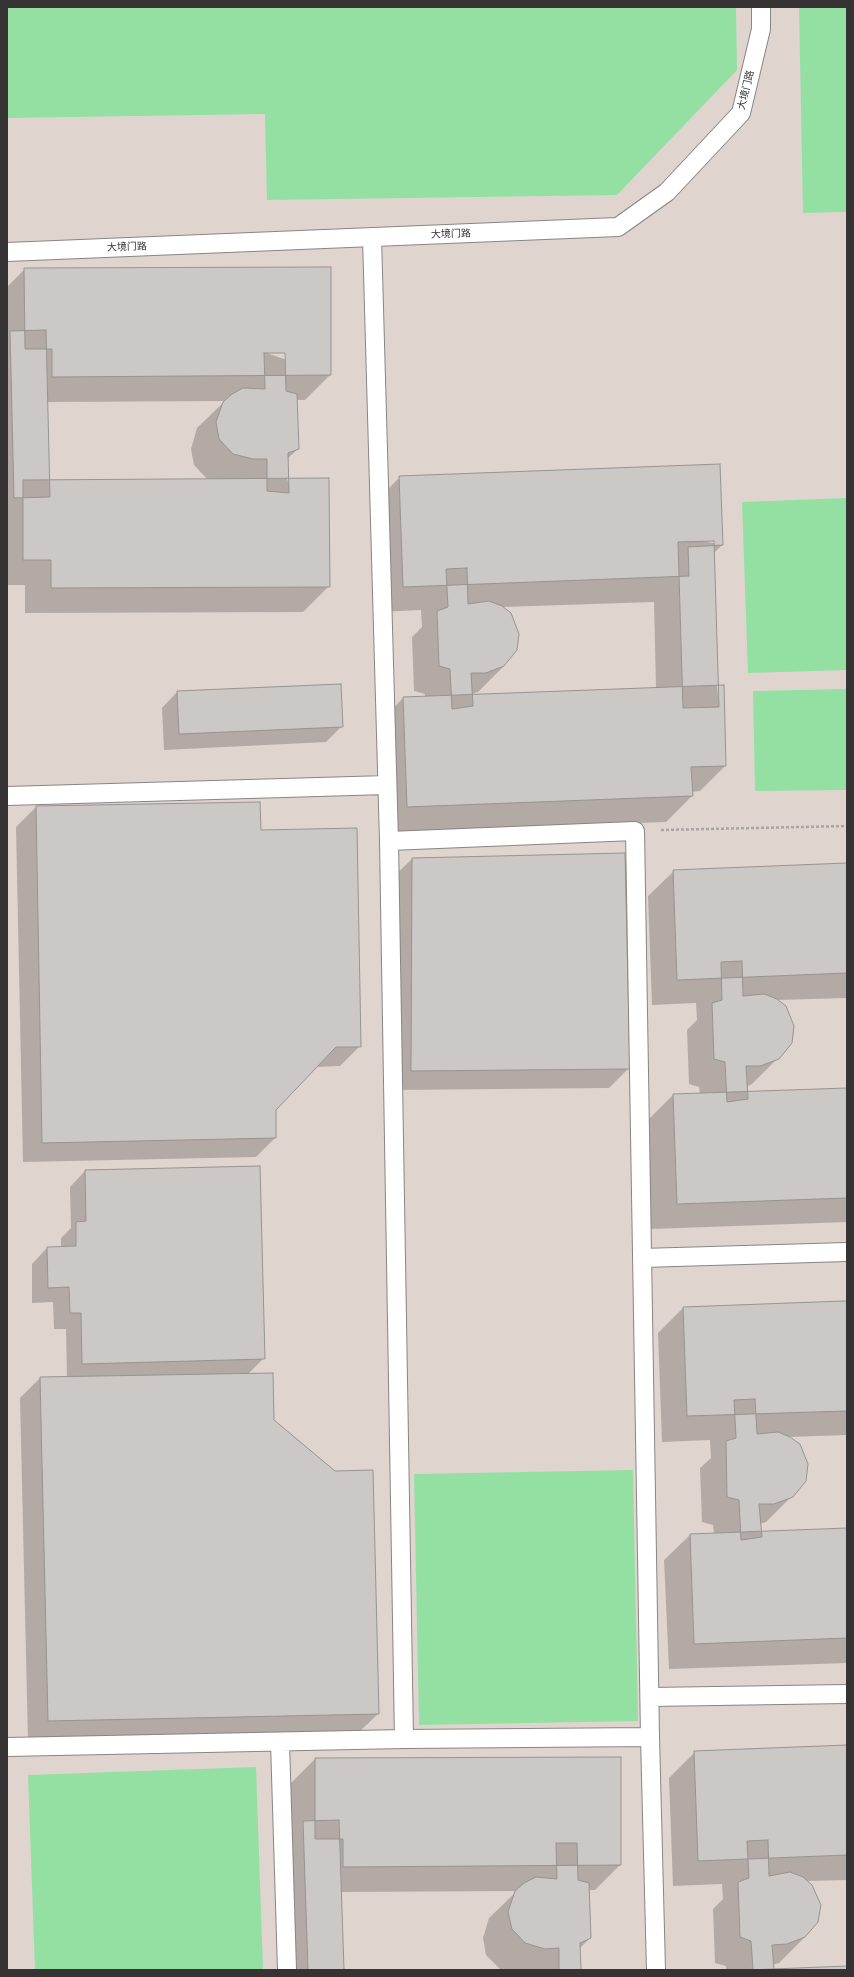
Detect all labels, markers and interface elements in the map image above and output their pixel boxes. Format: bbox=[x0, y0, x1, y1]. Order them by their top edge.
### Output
street label: 大境门路 bbox=[735, 69, 757, 111]
street label: 大境门路 bbox=[431, 227, 471, 241]
street label: 大境门路 bbox=[107, 240, 147, 254]

